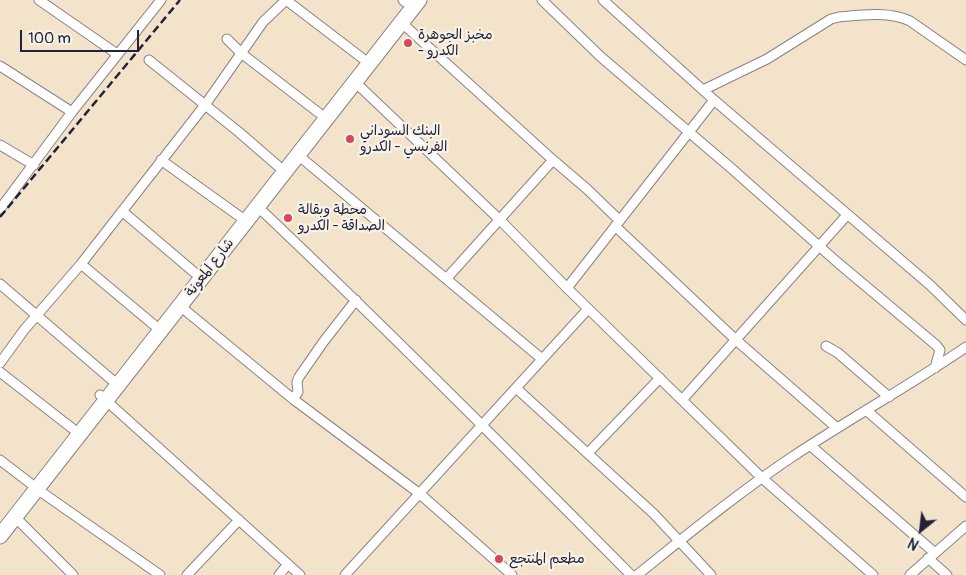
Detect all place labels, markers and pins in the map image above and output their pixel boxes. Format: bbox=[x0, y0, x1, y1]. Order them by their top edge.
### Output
place label: مخبز الجوهرة - الكدرو bbox=[418, 27, 493, 59]
marker: مخبز الجوهرة - الكدرو bbox=[402, 37, 414, 49]
place label: البنك السوداني الفرنسي - الكدرو bbox=[360, 123, 447, 156]
marker: البنك السوداني الفرنسي - الكدرو bbox=[344, 133, 356, 145]
place label: محطة وبقالة الصداقة - الكدرو bbox=[298, 202, 385, 234]
marker: محطة وبقالة الصداقة - الكدرو bbox=[282, 212, 294, 224]
place label: مطعم المنتجع bbox=[509, 551, 585, 567]
marker: مطعم المنتجع bbox=[493, 553, 505, 565]

